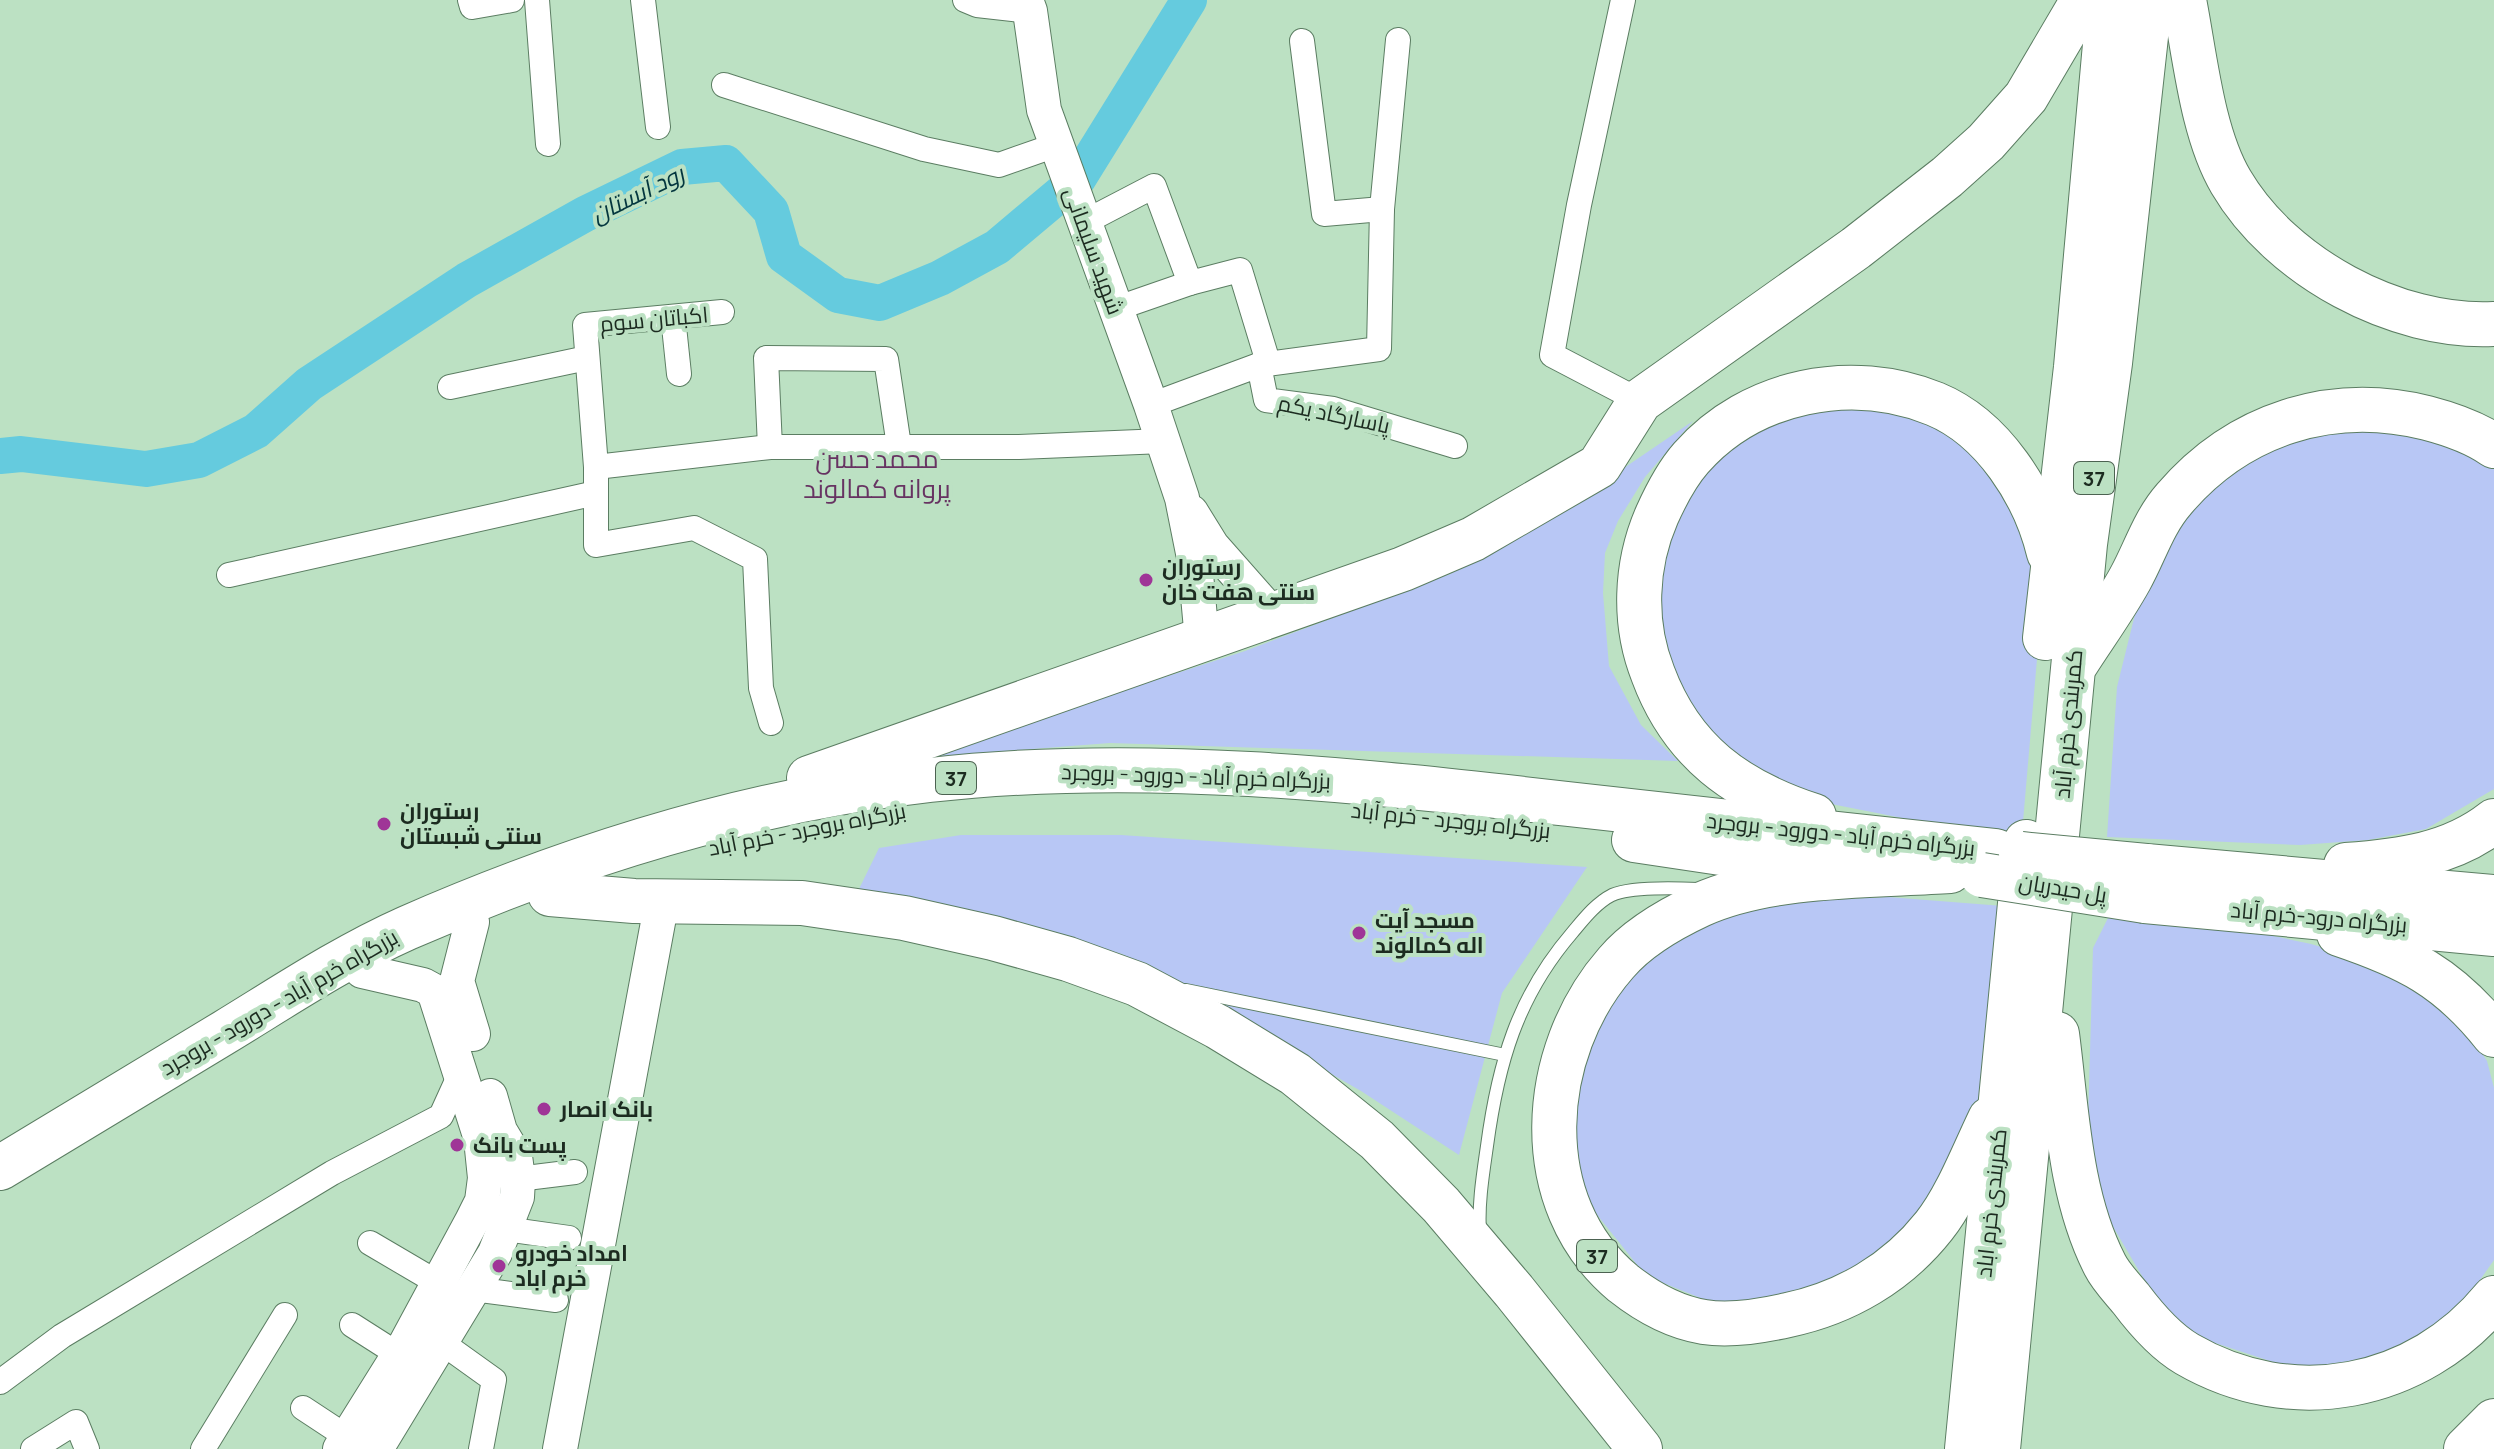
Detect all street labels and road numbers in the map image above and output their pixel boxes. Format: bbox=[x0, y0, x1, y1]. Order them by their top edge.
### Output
street label: شهید سلیمانی bbox=[1057, 183, 1131, 319]
street label: اکباتان سوم bbox=[599, 299, 710, 340]
street label: پاسارگاد یکم bbox=[1275, 387, 1393, 442]
road number: 37 bbox=[2074, 462, 2114, 494]
street label: کمربندی خرم آباد bbox=[2047, 648, 2090, 800]
street label: بزرگراه خرم آباد - دورود - بروجرد bbox=[1061, 756, 1331, 797]
road number: 37 bbox=[936, 762, 976, 794]
street label: بزرگراه بروجرد - خرم آباد bbox=[706, 795, 909, 864]
street label: بزرگراه بروجرد - خرم آباد bbox=[1350, 795, 1552, 846]
street label: بزرگراه خرم آباد - دورود - بروجرد bbox=[1705, 805, 1977, 864]
street label: پل حیدریان bbox=[2017, 866, 2109, 910]
street label: بزرگراه درود-خرم آباد bbox=[2229, 894, 2408, 941]
street label: بزرگراه خرم آباد - دورود - بروجرد bbox=[155, 922, 404, 1083]
street label: کمربندی خرم اباد bbox=[1968, 1127, 2015, 1279]
road number: 37 bbox=[1577, 1240, 1617, 1272]

